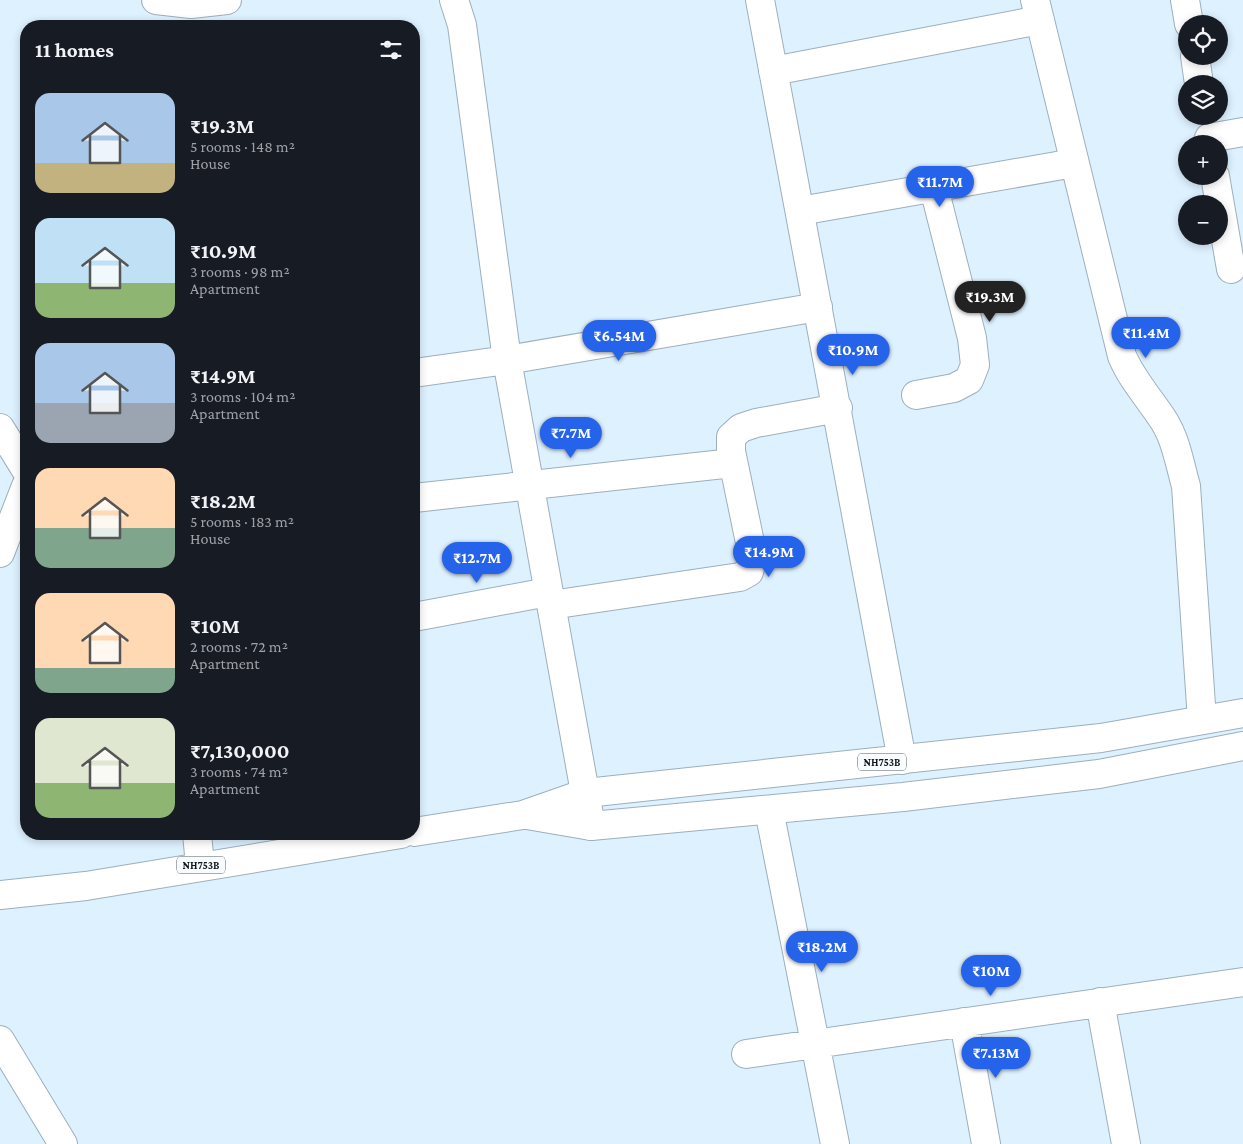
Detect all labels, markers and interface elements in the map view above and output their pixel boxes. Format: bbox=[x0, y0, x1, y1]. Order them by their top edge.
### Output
map controls bbox=[1178, 15, 1228, 245]
button: locate bbox=[1178, 15, 1228, 65]
icon: filters bbox=[377, 36, 405, 64]
text: 11 homes bbox=[35, 38, 114, 62]
button: layers bbox=[1178, 75, 1228, 125]
icon: home bbox=[75, 113, 135, 173]
text: ₹19.3M bbox=[190, 114, 254, 138]
button: + bbox=[1178, 135, 1228, 185]
text: 5 rooms · 148 m² bbox=[190, 138, 295, 155]
text: House bbox=[190, 155, 230, 172]
pin: ₹11.7M bbox=[899, 166, 981, 208]
text: ₹11.7M bbox=[917, 173, 963, 190]
button: − bbox=[1178, 195, 1228, 245]
icon: home bbox=[75, 238, 135, 298]
text: ₹10.9M bbox=[190, 239, 257, 263]
text: 3 rooms · 98 m² bbox=[190, 263, 290, 280]
text: Apartment bbox=[190, 280, 260, 297]
pin: ₹19.3M bbox=[949, 280, 1031, 323]
text: ₹19.3M bbox=[966, 288, 1014, 305]
pin: ₹11.4M bbox=[1105, 316, 1187, 359]
pin: ₹6.54M bbox=[578, 320, 660, 362]
text: ₹11.4M bbox=[1122, 324, 1170, 341]
text: ₹6.54M bbox=[593, 327, 645, 344]
pin: ₹10.9M bbox=[812, 334, 894, 376]
text: ₹10.9M bbox=[828, 341, 878, 358]
icon: home bbox=[75, 363, 135, 423]
text: ₹14.9M bbox=[190, 364, 256, 388]
text: 3 rooms · 104 m² bbox=[190, 388, 295, 405]
text: Apartment bbox=[190, 405, 260, 422]
pin: ₹7.7M bbox=[536, 416, 606, 459]
text: ₹7.7M bbox=[551, 424, 591, 441]
icon: home bbox=[75, 488, 135, 548]
text: ₹18.2M bbox=[190, 489, 256, 513]
text: 5 rooms · 183 m² bbox=[190, 513, 294, 530]
text: House bbox=[190, 530, 230, 547]
pin: ₹14.9M bbox=[728, 536, 810, 578]
pin: ₹12.7M bbox=[436, 542, 518, 584]
text: ₹14.9M bbox=[744, 543, 794, 560]
text: ₹12.7M bbox=[453, 549, 501, 566]
icon: home bbox=[75, 613, 135, 673]
text: ₹10M bbox=[190, 614, 240, 638]
text: 2 rooms · 72 m² bbox=[190, 638, 288, 655]
text: Apartment bbox=[190, 655, 260, 672]
icon: home bbox=[75, 738, 135, 798]
text: ₹7,130,000 bbox=[190, 739, 290, 763]
road number: NH753B bbox=[858, 754, 906, 770]
text: 3 rooms · 74 m² bbox=[190, 763, 288, 780]
text: Apartment bbox=[190, 780, 260, 797]
road number: NH753B bbox=[177, 856, 225, 874]
pin: ₹18.2M bbox=[781, 930, 863, 973]
text: ₹18.2M bbox=[797, 938, 847, 955]
pin: ₹10M bbox=[961, 954, 1021, 997]
text: ₹10M bbox=[972, 962, 1010, 979]
pin: ₹7.13M bbox=[955, 1036, 1037, 1079]
text: ₹7.13M bbox=[973, 1044, 1019, 1061]

